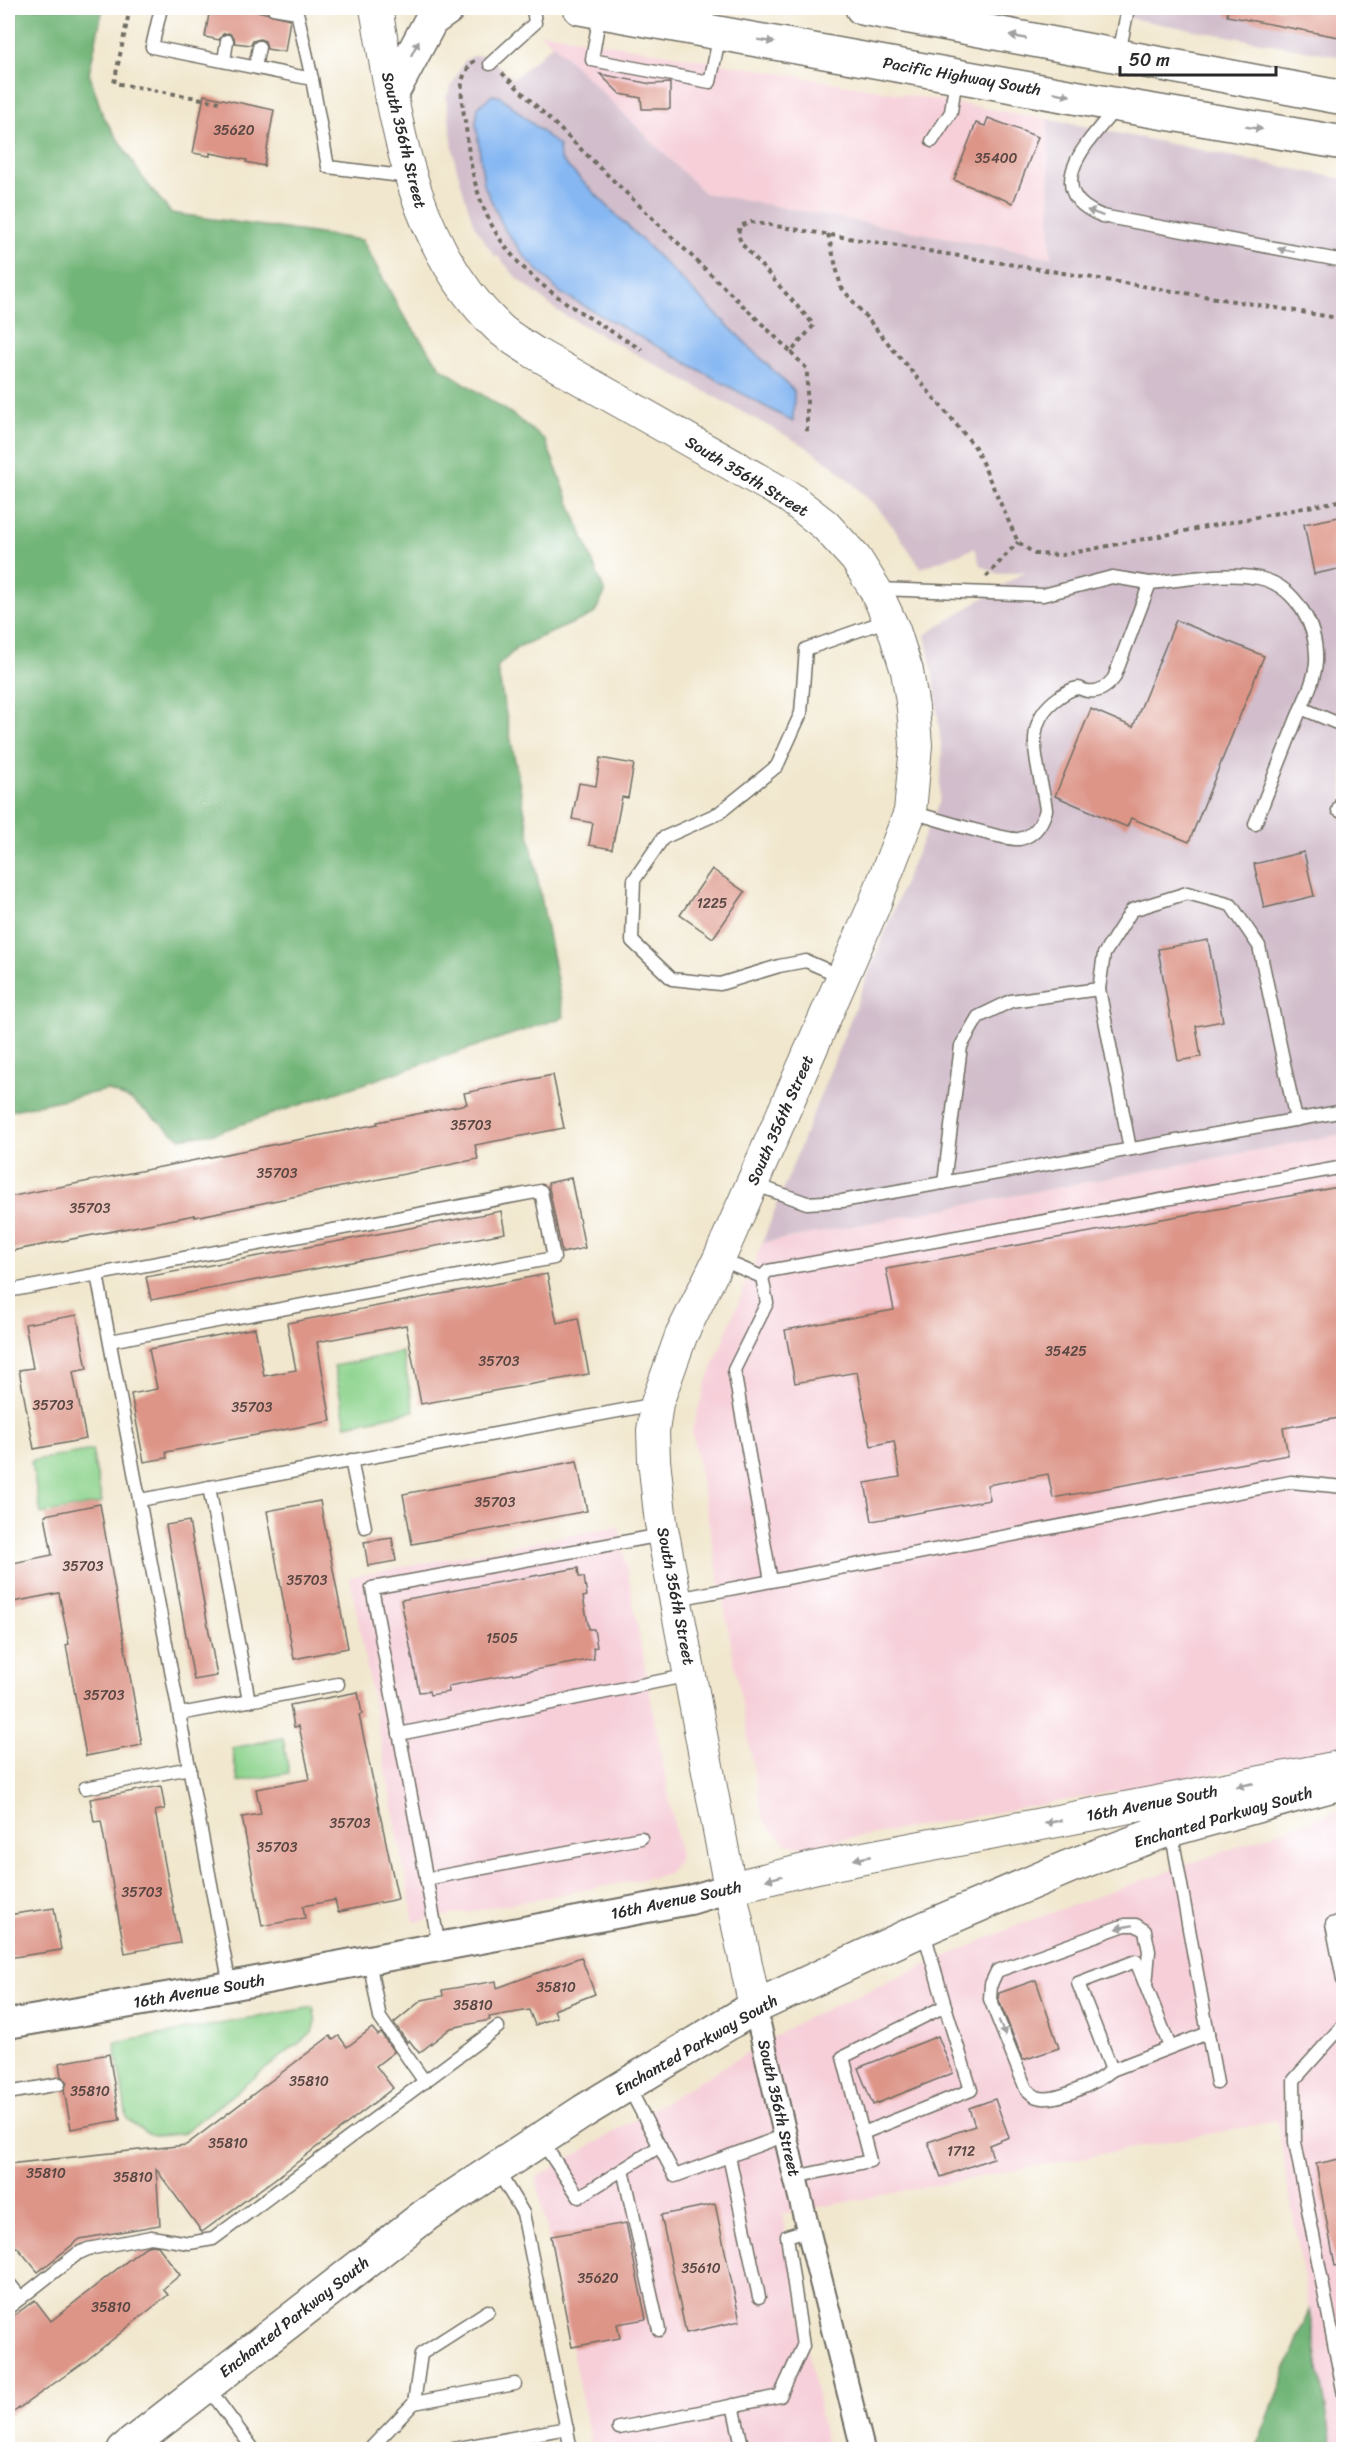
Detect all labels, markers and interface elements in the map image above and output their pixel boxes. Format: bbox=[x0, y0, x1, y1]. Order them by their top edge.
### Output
one-way arrow bbox=[1008, 32, 1027, 41]
one-way arrow bbox=[757, 37, 776, 46]
one-way arrow bbox=[410, 39, 420, 56]
scale bar bbox=[1120, 39, 1276, 77]
text: 50 m bbox=[1129, 44, 1170, 76]
street label: Pacific Highway South bbox=[881, 48, 1043, 104]
street label: South 356th Street bbox=[373, 69, 435, 211]
one-way arrow bbox=[1053, 89, 1071, 99]
house number: 35620 bbox=[213, 118, 255, 143]
one-way arrow bbox=[1244, 123, 1263, 132]
house number: 35400 bbox=[975, 146, 1017, 171]
one-way arrow bbox=[1086, 207, 1104, 217]
one-way arrow bbox=[1276, 245, 1295, 254]
street label: South 356th Street bbox=[680, 428, 814, 524]
house number: 1225 bbox=[697, 891, 728, 916]
street label: South 356th Street bbox=[738, 1050, 822, 1190]
house number: 35703 bbox=[451, 1113, 492, 1138]
house number: 35703 bbox=[257, 1161, 298, 1186]
house number: 35703 bbox=[70, 1196, 111, 1221]
house number: 35425 bbox=[1045, 1339, 1087, 1364]
house number: 35703 bbox=[479, 1349, 520, 1374]
house number: 35703 bbox=[33, 1393, 74, 1418]
house number: 35703 bbox=[232, 1395, 273, 1420]
house number: 35703 bbox=[475, 1490, 516, 1515]
street label: South 356th Street bbox=[648, 1525, 704, 1667]
house number: 35703 bbox=[63, 1554, 104, 1579]
house number: 35703 bbox=[287, 1568, 328, 1593]
house number: 1505 bbox=[486, 1626, 518, 1651]
house number: 35703 bbox=[84, 1683, 125, 1708]
street label: 16th Avenue South bbox=[1084, 1776, 1220, 1830]
street label: Enchanted Parkway South bbox=[1130, 1778, 1316, 1856]
one-way arrow bbox=[1235, 1781, 1254, 1790]
house number: 35703 bbox=[330, 1811, 371, 1836]
one-way arrow bbox=[1044, 1818, 1063, 1827]
house number: 35703 bbox=[257, 1835, 298, 1860]
one-way arrow bbox=[852, 1854, 871, 1863]
street label: 16th Avenue South bbox=[608, 1872, 744, 1928]
one-way arrow bbox=[764, 1873, 783, 1883]
house number: 35703 bbox=[122, 1880, 163, 1905]
one-way arrow bbox=[1114, 1923, 1133, 1932]
street label: 16th Avenue South bbox=[131, 1965, 267, 2017]
house number: 35810 bbox=[536, 1975, 576, 2000]
street label: Enchanted Parkway South bbox=[609, 1986, 783, 2104]
house number: 35810 bbox=[453, 1993, 493, 2018]
one-way arrow bbox=[998, 2019, 1007, 2037]
street label: South 356th Street bbox=[749, 2037, 809, 2179]
house number: 35810 bbox=[289, 2069, 329, 2094]
house number: 35810 bbox=[70, 2079, 110, 2104]
house number: 35810 bbox=[208, 2131, 248, 2156]
house number: 1712 bbox=[947, 2139, 975, 2164]
house number: 35810 bbox=[26, 2161, 66, 2186]
house number: 35810 bbox=[113, 2165, 153, 2190]
street label: Enchanted Parkway South bbox=[212, 2249, 376, 2385]
house number: 35610 bbox=[681, 2256, 721, 2281]
house number: 35620 bbox=[577, 2266, 619, 2291]
house number: 35810 bbox=[91, 2295, 131, 2320]

